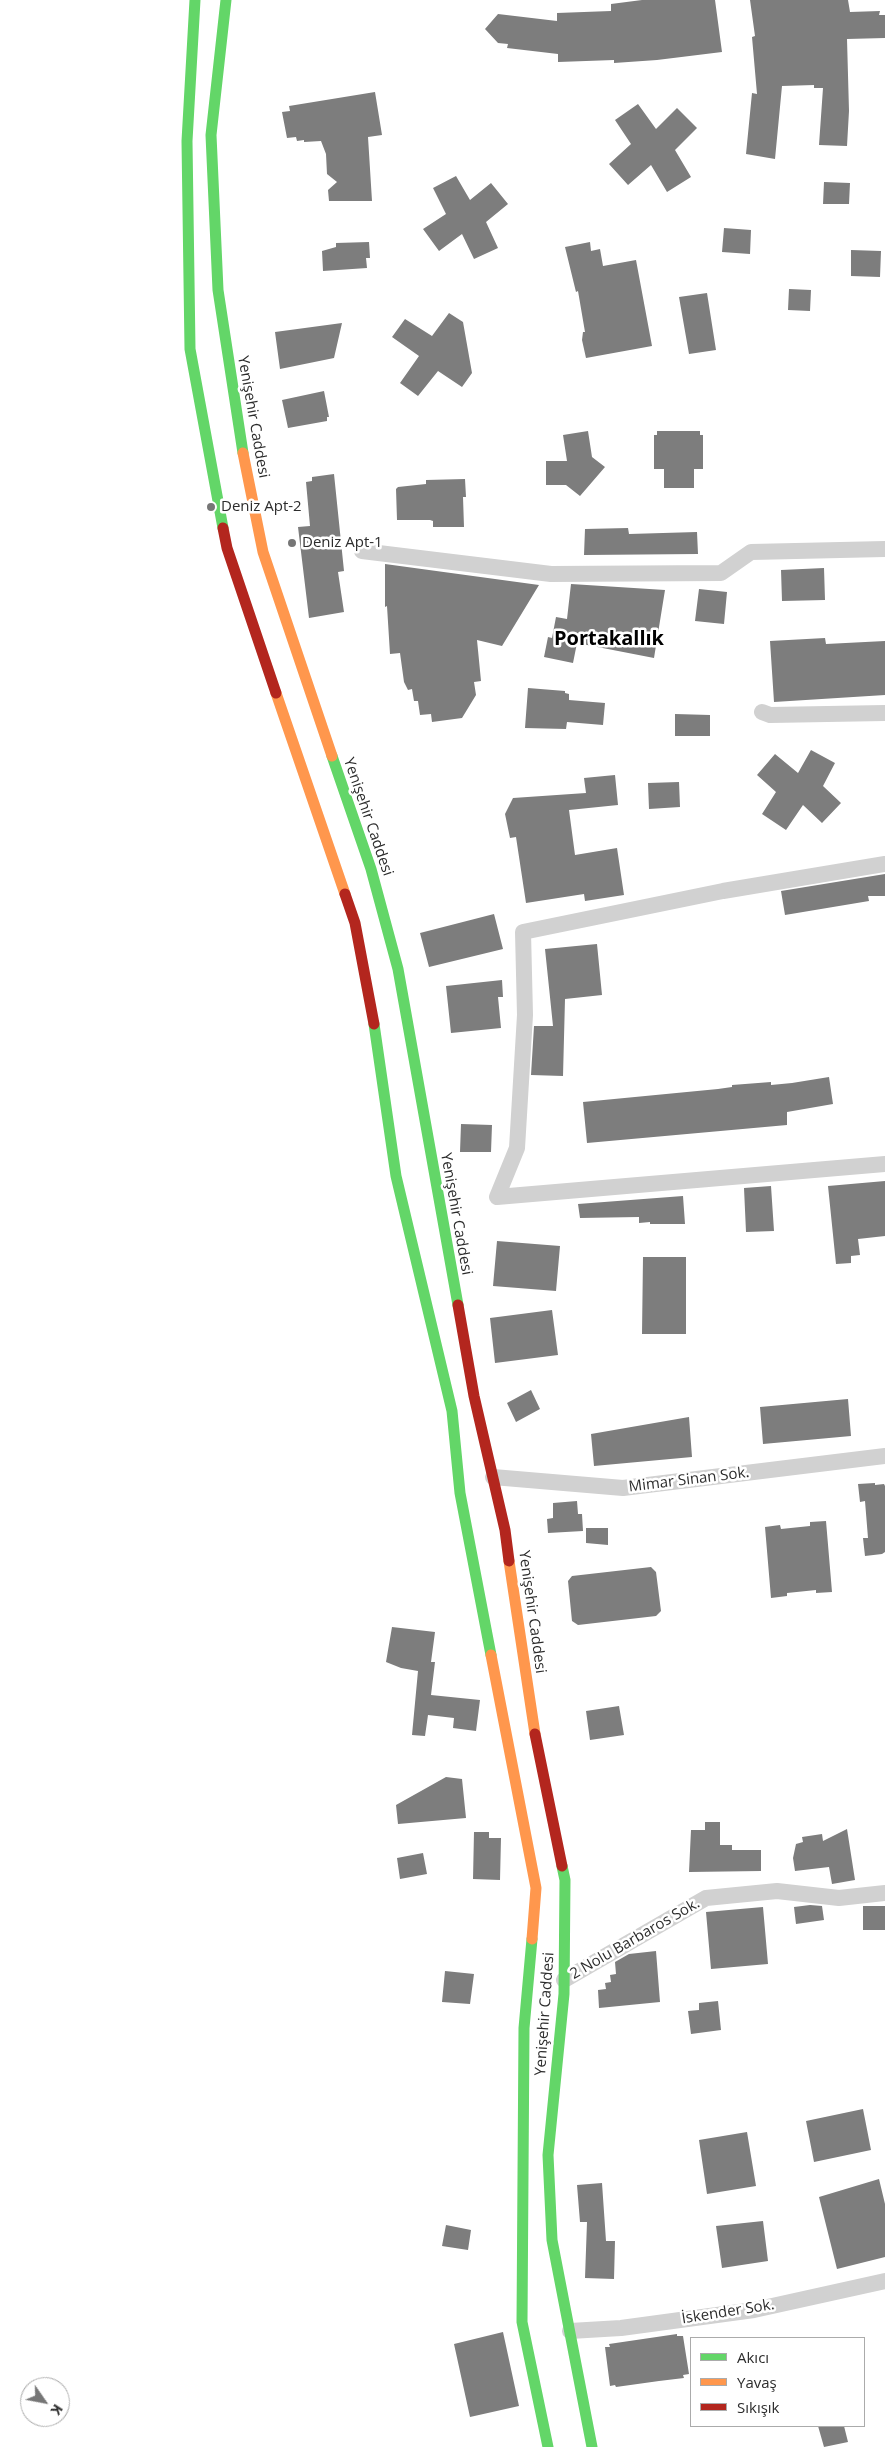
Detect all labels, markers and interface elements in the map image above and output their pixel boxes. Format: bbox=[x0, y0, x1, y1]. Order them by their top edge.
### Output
street label: Yenişehir Caddesi bbox=[233, 354, 273, 480]
place label: Deniz Apt-2 bbox=[221, 498, 302, 516]
marker: Deniz Apt-2 bbox=[205, 501, 217, 513]
place label: Deniz Apt-1 bbox=[302, 534, 383, 552]
marker: Deniz Apt-1 bbox=[286, 537, 298, 549]
district label: Portakallık bbox=[554, 627, 664, 651]
street label: Yenişehir Caddesi bbox=[339, 756, 397, 878]
street label: Yenişehir Caddesi bbox=[436, 1151, 476, 1277]
street label: Mimar Sinan Sok. bbox=[628, 1464, 750, 1496]
street label: Yenişehir Caddesi bbox=[514, 1549, 550, 1675]
street label: 2 Nolu Barbaros Sok. bbox=[567, 1895, 703, 1983]
street label: Yenişehir Caddesi bbox=[532, 1952, 558, 2076]
street label: İskender Sok. bbox=[680, 2296, 776, 2328]
legend bbox=[690, 2337, 865, 2427]
text: Akıcı bbox=[737, 2347, 769, 2367]
text: Yavaş bbox=[737, 2372, 777, 2392]
north arrow bbox=[20, 2377, 70, 2427]
text: Sıkışık bbox=[737, 2397, 780, 2417]
text: K bbox=[47, 2401, 68, 2419]

